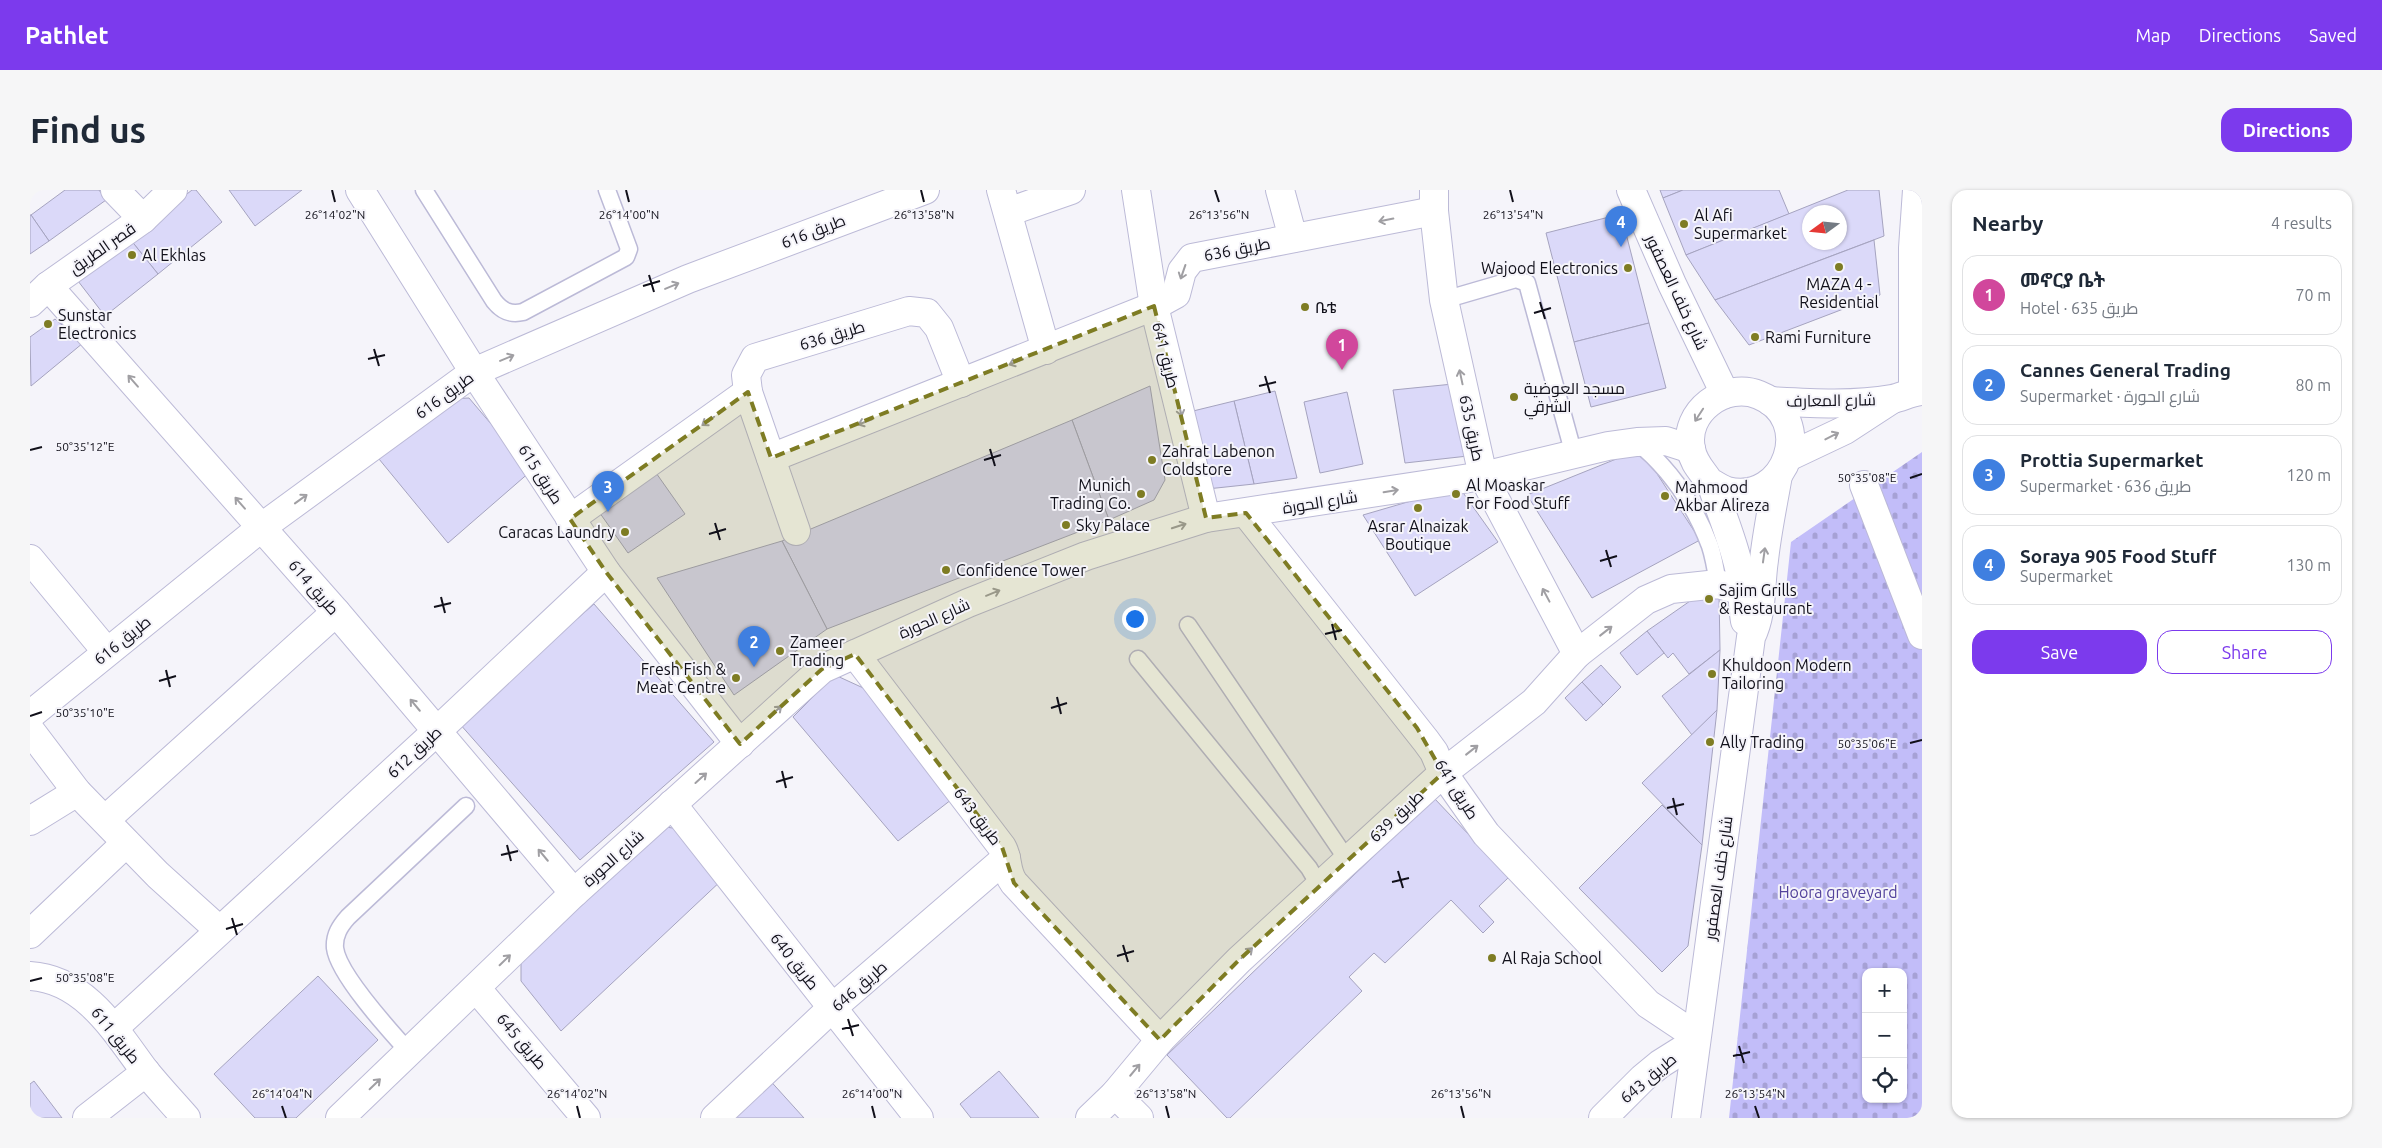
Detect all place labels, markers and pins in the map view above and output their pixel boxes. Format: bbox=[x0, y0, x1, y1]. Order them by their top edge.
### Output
pin: 4 bbox=[1605, 206, 1637, 247]
place label: Al Afi Supermarket bbox=[1694, 206, 1788, 242]
marker: Al Afi Supermarket bbox=[1678, 218, 1690, 230]
place label: Al Ekhlas bbox=[142, 246, 206, 264]
marker: Al Ekhlas bbox=[126, 249, 138, 261]
place label: Wajood Electronics bbox=[1481, 259, 1618, 277]
marker: MAZA 4 - Residential bbox=[1833, 261, 1845, 273]
marker: Wajood Electronics bbox=[1622, 262, 1634, 274]
place label: MAZA 4 - Residential bbox=[1799, 275, 1879, 311]
place label: ቤቴ bbox=[1315, 298, 1337, 316]
marker: ቤቴ bbox=[1299, 301, 1311, 313]
place label: Sunstar Electronics bbox=[58, 306, 137, 342]
marker: Sunstar Electronics bbox=[42, 318, 54, 330]
place label: Rami Furniture bbox=[1765, 328, 1871, 346]
pin: 1 bbox=[1326, 329, 1358, 370]
marker: Rami Furniture bbox=[1749, 331, 1761, 343]
place label: مسجد العوضية الشرقي bbox=[1524, 379, 1625, 420]
marker: مسجد العوضية الشرقي bbox=[1508, 391, 1520, 403]
place label: Zahrat Labenon Coldstore bbox=[1162, 442, 1275, 478]
marker: Zahrat Labenon Coldstore bbox=[1146, 454, 1158, 466]
pin: 3 bbox=[592, 471, 624, 512]
place label: Munich Trading Co. bbox=[1050, 476, 1131, 512]
place label: Al Moaskar For Food Stuff bbox=[1466, 476, 1570, 512]
place label: Mahmood Akbar Alireza bbox=[1675, 478, 1770, 514]
marker: Munich Trading Co. bbox=[1135, 488, 1147, 500]
marker: Al Moaskar For Food Stuff bbox=[1450, 488, 1462, 500]
marker: Mahmood Akbar Alireza bbox=[1659, 490, 1671, 502]
marker: Asrar Alnaizak Boutique bbox=[1412, 502, 1424, 514]
place label: Sky Palace bbox=[1076, 516, 1150, 534]
place label: Asrar Alnaizak Boutique bbox=[1367, 517, 1469, 553]
marker: Sky Palace bbox=[1060, 519, 1072, 531]
place label: Caracas Laundry bbox=[498, 523, 615, 541]
marker: Caracas Laundry bbox=[619, 526, 631, 538]
place label: Confidence Tower bbox=[956, 561, 1086, 579]
marker: Confidence Tower bbox=[940, 564, 952, 576]
place label: Sajim Grills & Restaurant bbox=[1719, 581, 1813, 617]
marker: Sajim Grills & Restaurant bbox=[1703, 593, 1715, 605]
pin: 2 bbox=[738, 626, 770, 667]
place label: Zameer Trading bbox=[790, 633, 845, 669]
marker: Zameer Trading bbox=[774, 645, 786, 657]
place label: Khuldoon Modern Tailoring bbox=[1722, 656, 1852, 692]
place label: Fresh Fish & Meat Centre bbox=[636, 660, 727, 696]
marker: Khuldoon Modern Tailoring bbox=[1706, 668, 1718, 680]
marker: Fresh Fish & Meat Centre bbox=[730, 672, 742, 684]
place label: Ally Trading bbox=[1720, 733, 1804, 751]
marker: Ally Trading bbox=[1704, 736, 1716, 748]
place label: Al Raja School bbox=[1502, 949, 1602, 967]
marker: Al Raja School bbox=[1486, 952, 1498, 964]

